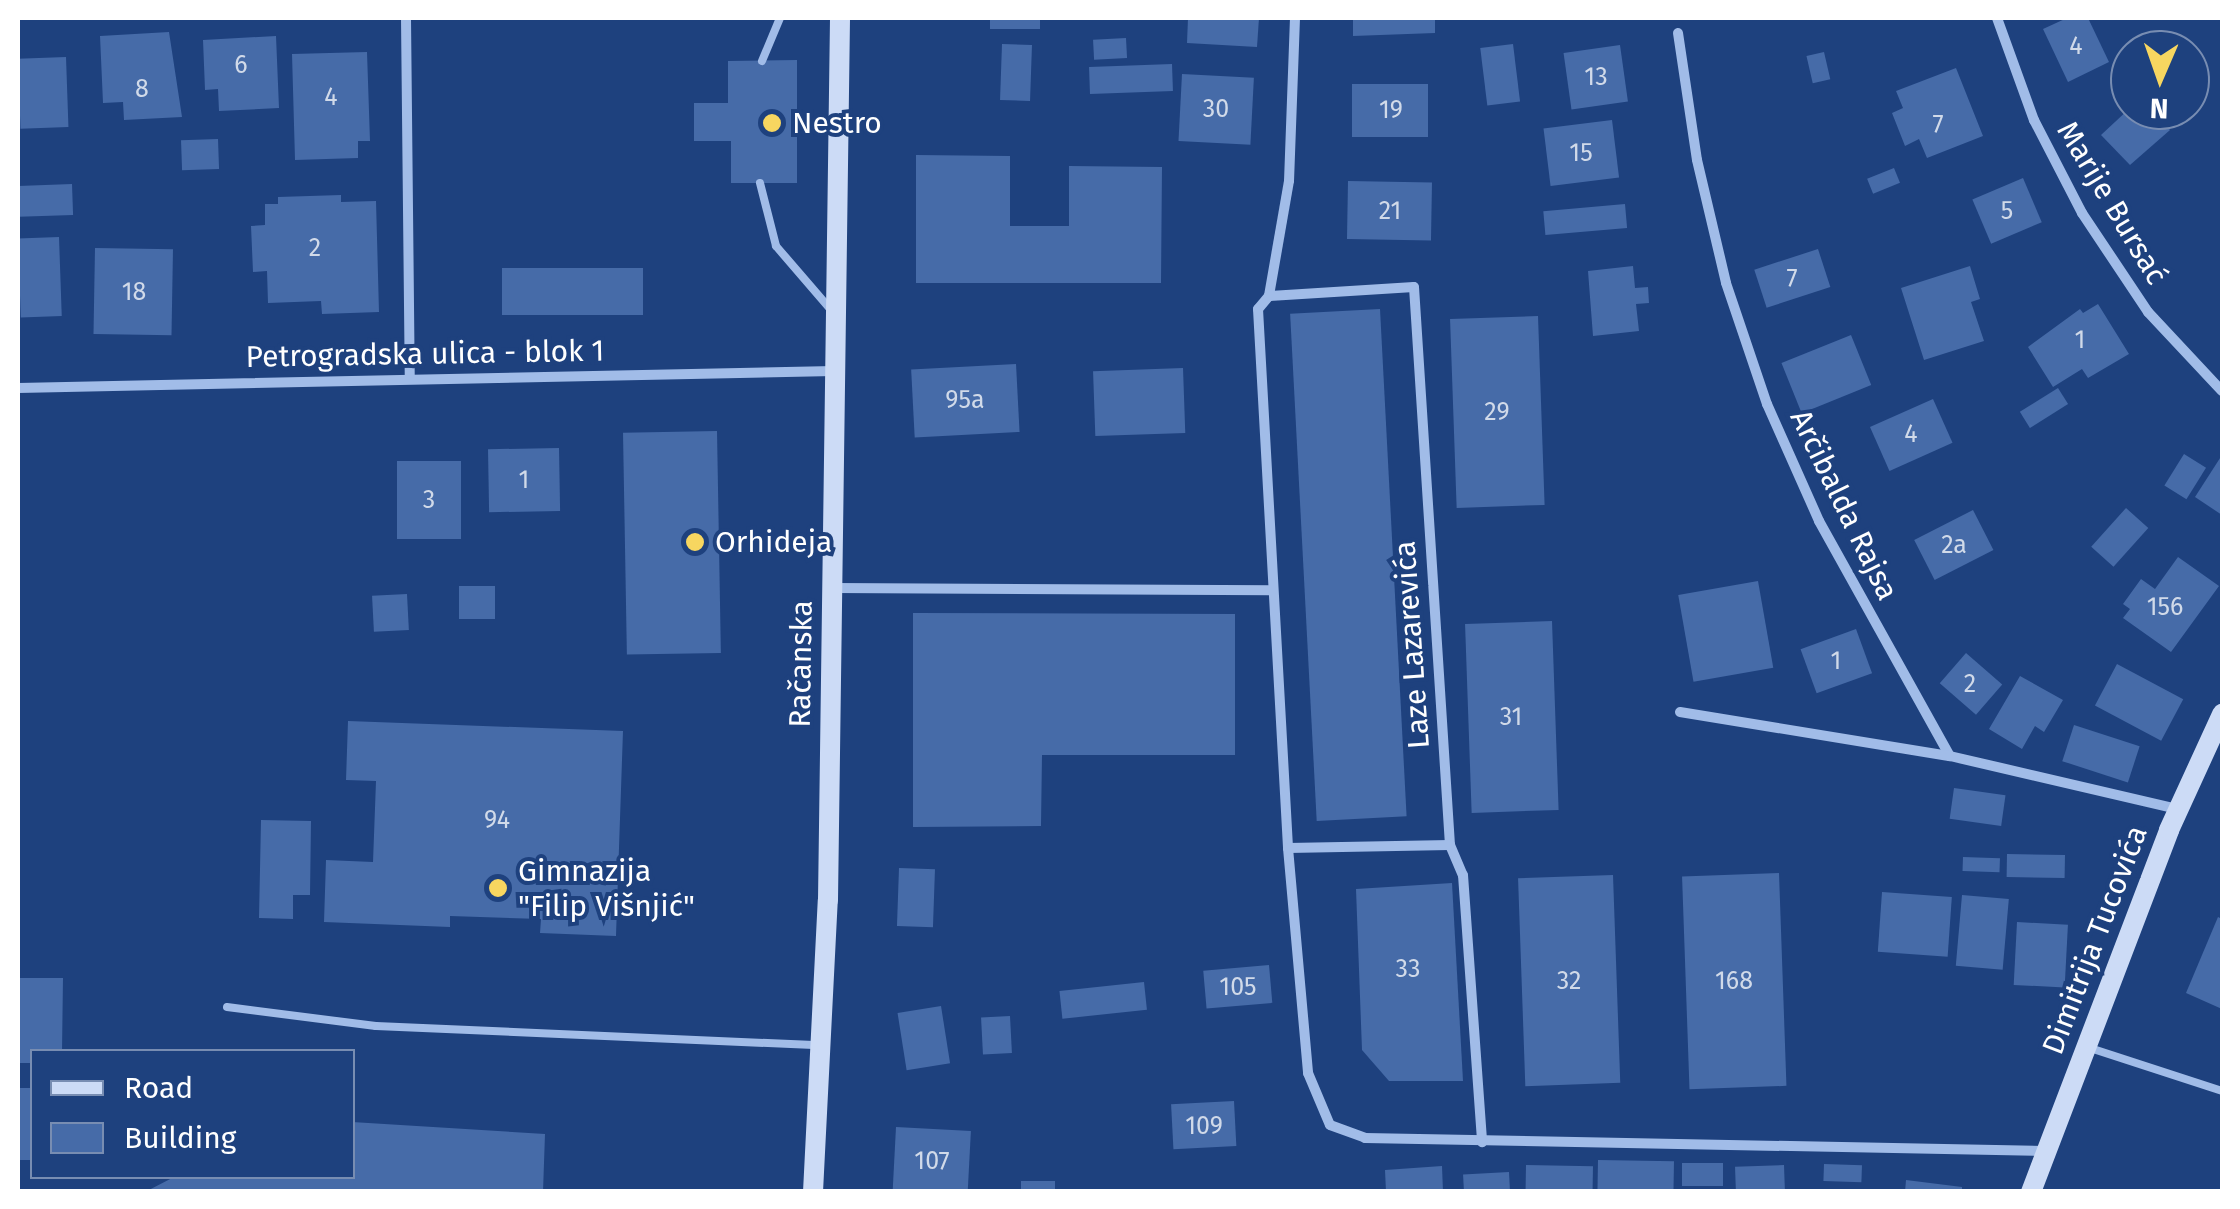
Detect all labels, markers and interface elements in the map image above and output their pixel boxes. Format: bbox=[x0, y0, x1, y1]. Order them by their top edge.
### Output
north arrow bbox=[2110, 30, 2210, 130]
house number: 4 bbox=[2069, 31, 2083, 61]
house number: 6 bbox=[234, 50, 248, 80]
house number: 13 bbox=[1584, 62, 1608, 92]
house number: 8 bbox=[135, 74, 149, 104]
house number: 4 bbox=[324, 82, 338, 112]
text: N bbox=[2149, 92, 2169, 125]
house number: 30 bbox=[1203, 94, 1229, 124]
house number: 19 bbox=[1379, 95, 1403, 125]
place label: Nestro bbox=[792, 105, 882, 141]
house number: 7 bbox=[1932, 109, 1944, 139]
marker: Nestro bbox=[761, 112, 783, 134]
street label: Marije Bursać bbox=[2049, 115, 2175, 291]
house number: 15 bbox=[1569, 138, 1593, 168]
house number: 21 bbox=[1379, 196, 1401, 226]
house number: 5 bbox=[2001, 196, 2013, 226]
house number: 2 bbox=[309, 233, 321, 263]
house number: 7 bbox=[1786, 263, 1798, 293]
house number: 18 bbox=[122, 277, 146, 307]
house number: 1 bbox=[2075, 325, 2085, 355]
street label: Petrogradska ulica - blok 1 bbox=[245, 333, 605, 375]
house number: 95a bbox=[945, 385, 985, 415]
house number: 29 bbox=[1484, 397, 1510, 427]
street label: Arčibalda Rajsa bbox=[1782, 404, 1906, 606]
house number: 4 bbox=[1904, 419, 1918, 449]
house number: 1 bbox=[519, 465, 529, 495]
house number: 3 bbox=[423, 485, 435, 515]
place label: Orhideja bbox=[715, 524, 832, 560]
house number: 2a bbox=[1941, 530, 1967, 560]
marker: Orhideja bbox=[684, 531, 706, 553]
street label: Laze Lazarevića bbox=[1387, 540, 1437, 750]
house number: 156 bbox=[2147, 592, 2183, 622]
street label: Račanska bbox=[782, 600, 820, 728]
house number: 1 bbox=[1831, 646, 1841, 676]
house number: 2 bbox=[1964, 669, 1976, 699]
house number: 31 bbox=[1500, 702, 1522, 732]
house number: 94 bbox=[484, 805, 510, 835]
street label: Dimitrija Tucovića bbox=[2035, 821, 2155, 1059]
place label: Gimnazija "Filip Višnjić" bbox=[518, 853, 695, 924]
marker: Gimnazija "Filip Višnjić" bbox=[487, 877, 509, 899]
house number: 33 bbox=[1396, 954, 1420, 984]
house number: 32 bbox=[1557, 966, 1581, 996]
house number: 168 bbox=[1715, 966, 1753, 996]
house number: 105 bbox=[1219, 972, 1257, 1002]
legend bbox=[30, 1049, 355, 1179]
text: Road bbox=[124, 1070, 193, 1106]
house number: 109 bbox=[1185, 1111, 1223, 1141]
text: Building bbox=[124, 1120, 236, 1156]
house number: 107 bbox=[914, 1146, 950, 1176]

